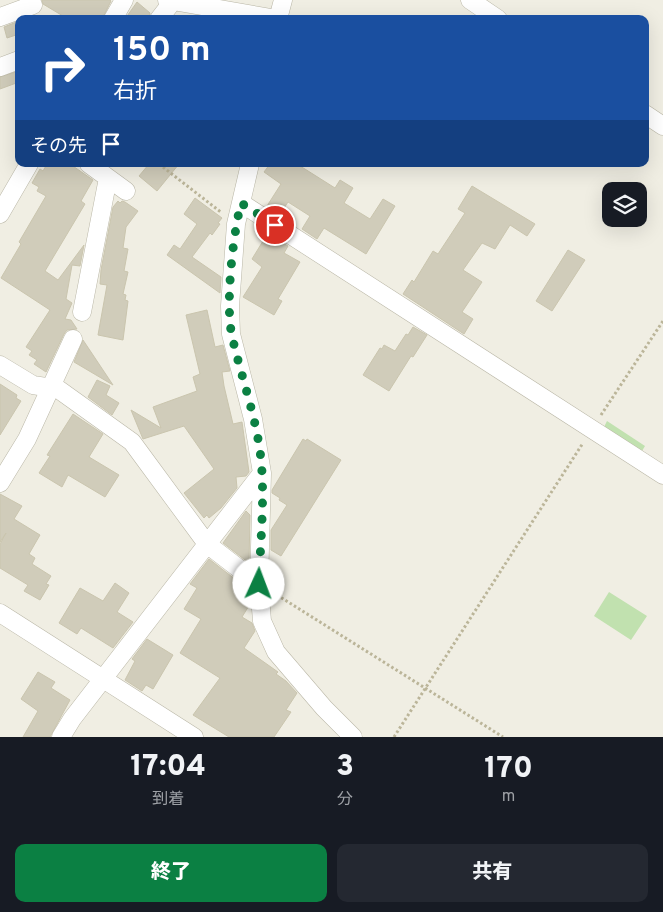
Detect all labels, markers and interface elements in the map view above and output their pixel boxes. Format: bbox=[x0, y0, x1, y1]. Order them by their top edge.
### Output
text: 150 m bbox=[113, 29, 211, 73]
icon: right bbox=[30, 35, 95, 100]
text: 右折 bbox=[113, 79, 157, 106]
icon: arrive bbox=[97, 130, 125, 158]
text: その先 bbox=[30, 135, 87, 159]
map controls bbox=[602, 182, 647, 227]
button: layers bbox=[602, 182, 647, 227]
pin bbox=[254, 204, 296, 246]
icon: arrive bbox=[261, 211, 289, 239]
position arrow bbox=[232, 557, 284, 609]
text: 17:04 bbox=[130, 749, 206, 786]
text: 3 bbox=[336, 749, 354, 786]
text: 170 bbox=[484, 751, 533, 788]
text: m bbox=[502, 787, 515, 807]
text: 到着 bbox=[152, 790, 184, 810]
text: 分 bbox=[337, 790, 353, 810]
button: 終了 bbox=[15, 844, 327, 902]
button: 共有 bbox=[337, 844, 648, 902]

